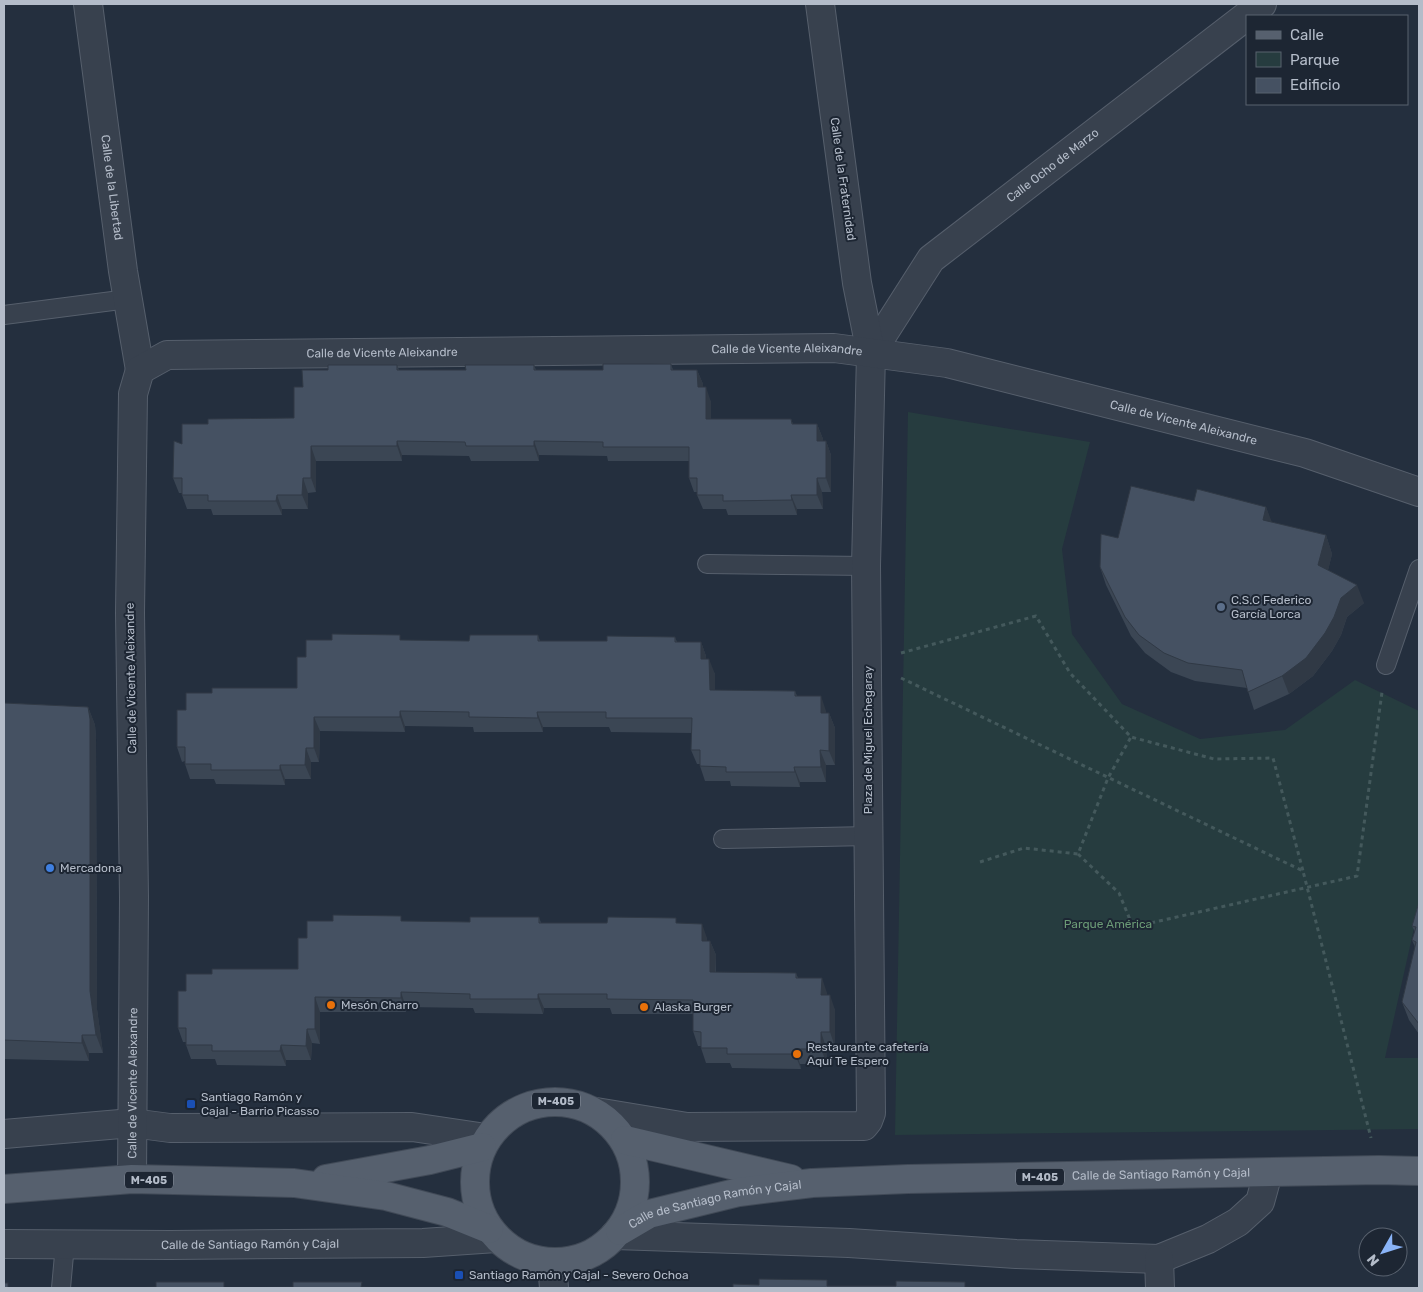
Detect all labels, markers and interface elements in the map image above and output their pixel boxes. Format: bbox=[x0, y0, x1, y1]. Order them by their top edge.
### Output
legend bbox=[1246, 15, 1408, 105]
text: Calle bbox=[1290, 26, 1324, 44]
text: Parque bbox=[1290, 51, 1340, 69]
text: Edificio bbox=[1290, 76, 1340, 94]
street label: Calle de la Fraternidad bbox=[827, 116, 859, 242]
street label: Calle Ocho de Marzo bbox=[1004, 125, 1102, 205]
street label: Calle de la Libertad bbox=[98, 134, 126, 241]
street label: Calle de Vicente Aleixandre bbox=[711, 341, 864, 359]
street label: Calle de Vicente Aleixandre bbox=[306, 345, 458, 361]
street label: Calle de Vicente Aleixandre bbox=[1109, 397, 1259, 448]
place label: C.S.C Federico García Lorca bbox=[1231, 593, 1312, 621]
marker: C.S.C Federico García Lorca bbox=[1215, 601, 1227, 613]
street label: Calle de Vicente Aleixandre bbox=[123, 602, 139, 754]
street label: Plaza de Miguel Echegaray bbox=[861, 665, 875, 814]
place label: Mercadona bbox=[60, 861, 122, 875]
marker: Mercadona bbox=[44, 862, 56, 874]
park label: Parque América bbox=[1064, 917, 1152, 931]
place label: Mesón Charro bbox=[341, 998, 418, 1012]
marker: Mesón Charro bbox=[325, 999, 337, 1011]
place label: Alaska Burger bbox=[654, 1000, 732, 1014]
marker: Alaska Burger bbox=[638, 1001, 650, 1013]
street label: Calle de Vicente Aleixandre bbox=[125, 1007, 140, 1159]
place label: Restaurante cafetería Aquí Te Espero bbox=[807, 1040, 929, 1068]
marker: Restaurante cafetería Aquí Te Espero bbox=[791, 1048, 803, 1060]
place label: Santiago Ramón y Cajal - Barrio Picasso bbox=[201, 1090, 320, 1118]
road number: M-405 bbox=[532, 1092, 580, 1110]
marker: Santiago Ramón y Cajal - Barrio Picasso bbox=[185, 1098, 197, 1110]
street label: Calle de Santiago Ramón y Cajal bbox=[1072, 1165, 1250, 1183]
road number: M-405 bbox=[1016, 1168, 1064, 1186]
road number: M-405 bbox=[125, 1172, 173, 1188]
street label: Calle de Santiago Ramón y Cajal bbox=[626, 1177, 802, 1232]
north arrow bbox=[1358, 1227, 1408, 1277]
street label: Calle de Santiago Ramón y Cajal bbox=[161, 1237, 339, 1252]
text: N bbox=[1364, 1251, 1383, 1269]
place label: Santiago Ramón y Cajal - Severo Ochoa bbox=[469, 1268, 689, 1282]
marker: Santiago Ramón y Cajal - Severo Ochoa bbox=[453, 1269, 465, 1281]

